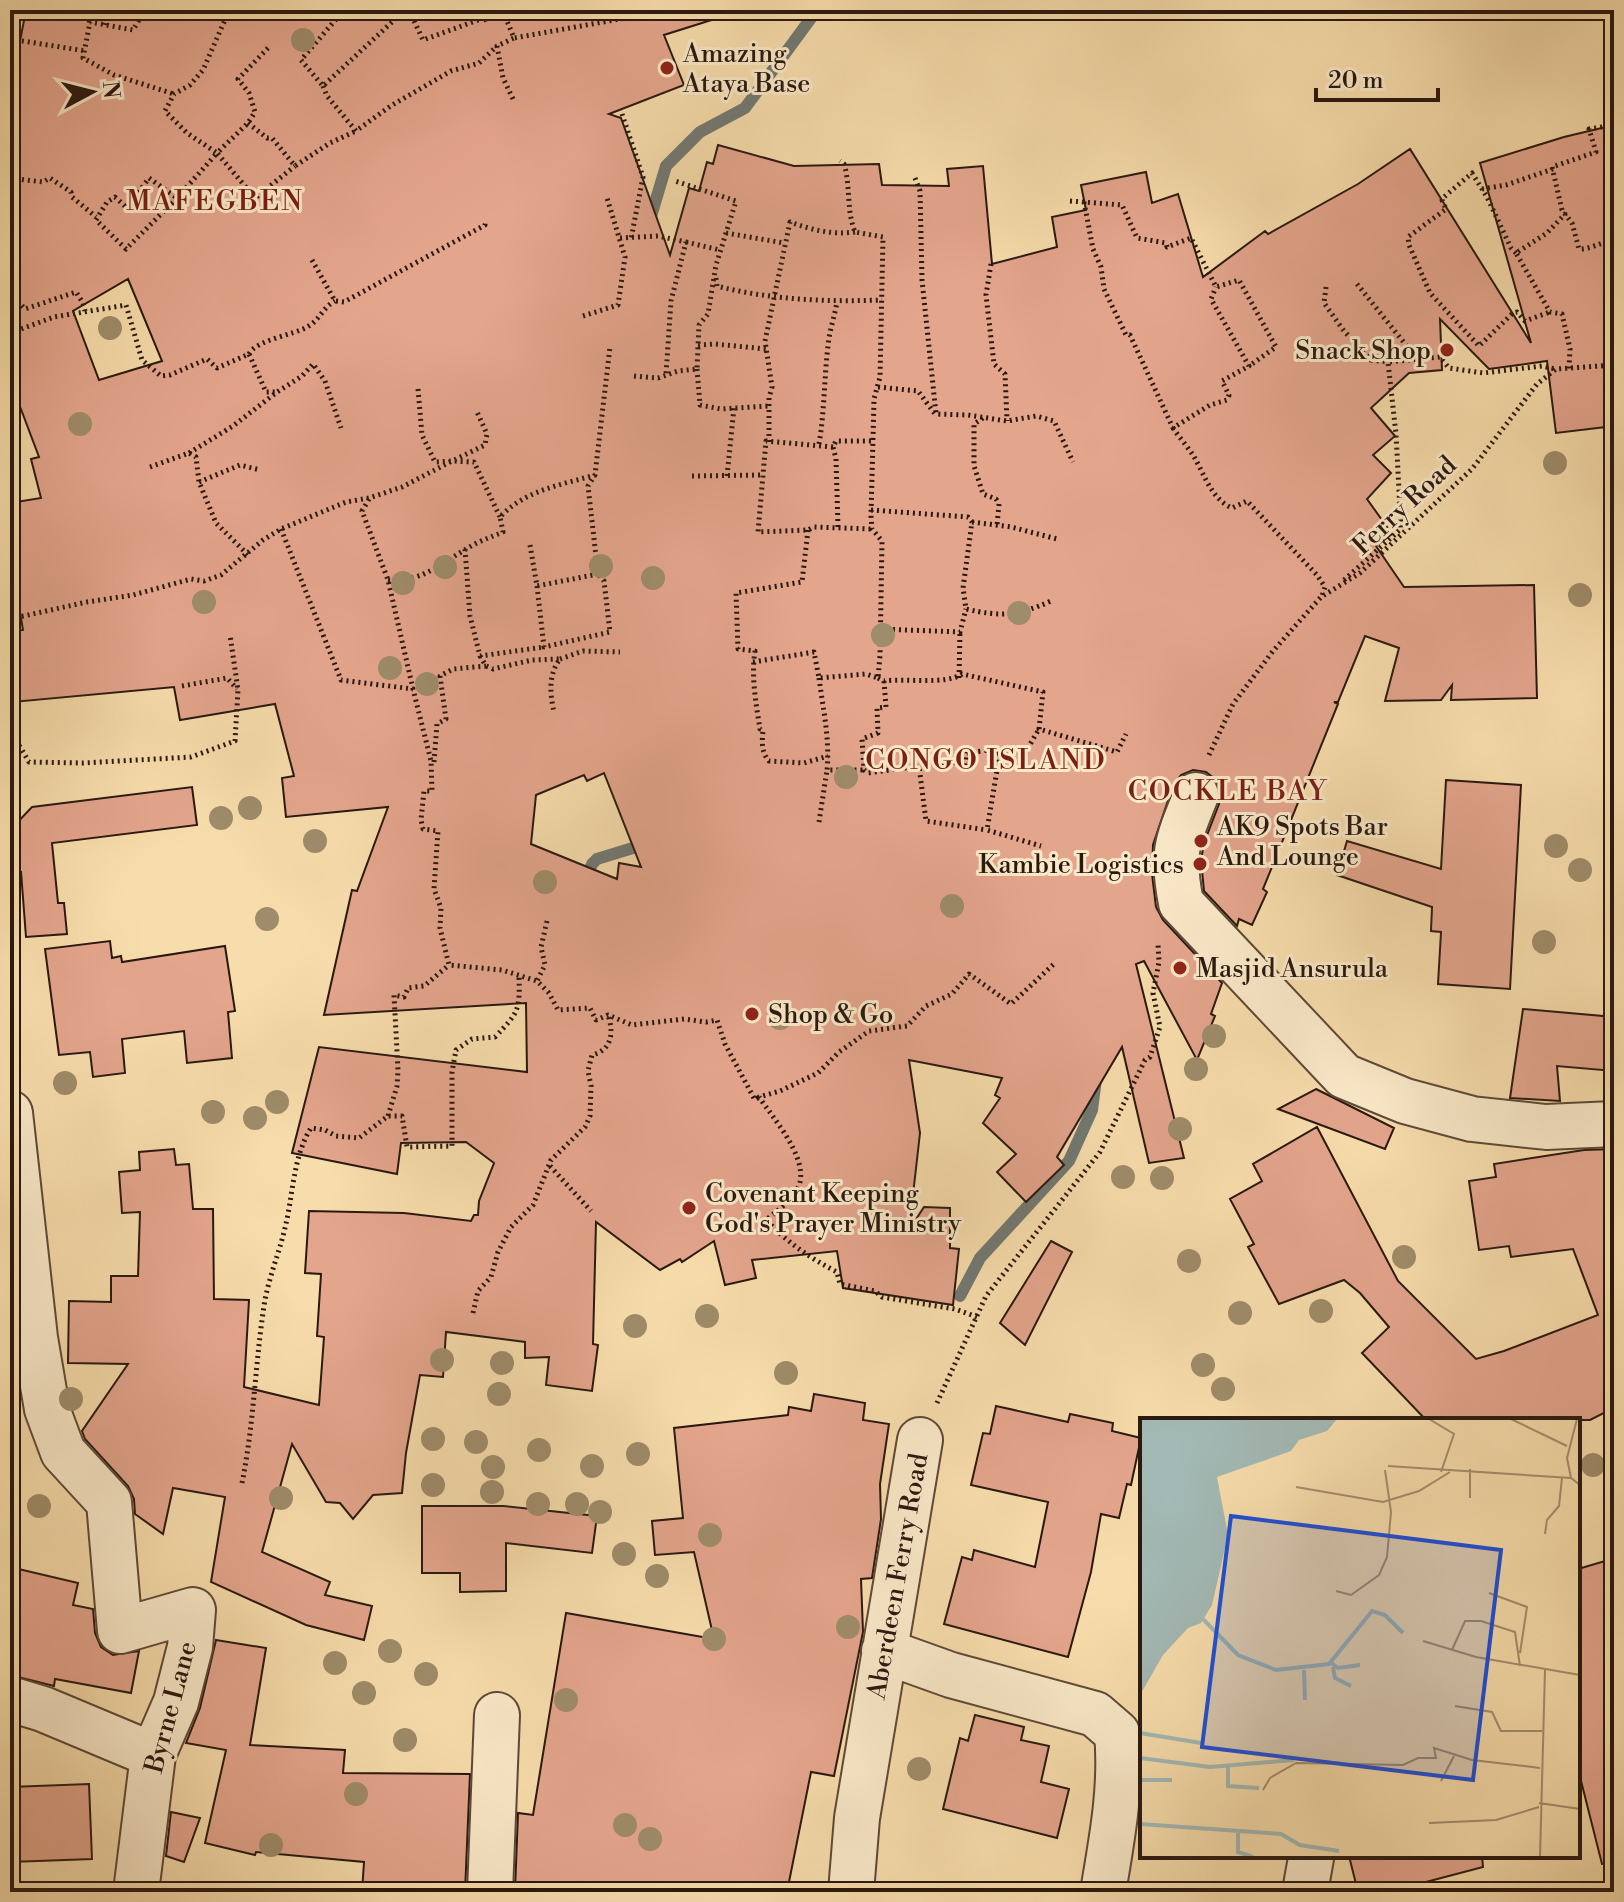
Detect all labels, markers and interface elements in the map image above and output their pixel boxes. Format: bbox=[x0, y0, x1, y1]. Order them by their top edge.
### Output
place label: Amazing Ataya Base bbox=[682, 38, 810, 100]
north arrow bbox=[52, 52, 132, 132]
scale bar bbox=[1316, 52, 1438, 102]
marker: Amazing Ataya Base bbox=[658, 59, 676, 77]
text: 20 m bbox=[1328, 66, 1384, 96]
text: N bbox=[96, 79, 125, 101]
district label: MAFEGBEN bbox=[126, 184, 304, 219]
place label: Snack Shop bbox=[1295, 335, 1431, 367]
marker: Snack Shop bbox=[1438, 341, 1456, 359]
street label: Ferry Road bbox=[1346, 449, 1464, 562]
district label: CONGO ISLAND bbox=[865, 743, 1107, 778]
district label: COCKLE BAY bbox=[1128, 774, 1328, 809]
place label: AK9 Spots Bar And Lounge bbox=[1216, 811, 1388, 873]
marker: AK9 Spots Bar And Lounge bbox=[1192, 832, 1210, 850]
place label: Kambie Logistics bbox=[978, 849, 1184, 881]
marker: Kambie Logistics bbox=[1191, 855, 1209, 873]
place label: Masjid Ansurula bbox=[1196, 953, 1389, 985]
marker: Masjid Ansurula bbox=[1171, 959, 1189, 977]
place label: Shop & Go bbox=[768, 999, 893, 1031]
marker: Shop & Go bbox=[743, 1005, 761, 1023]
place label: Covenant Keeping God's Prayer Ministry bbox=[705, 1178, 962, 1240]
marker: Covenant Keeping God's Prayer Ministry bbox=[680, 1199, 698, 1217]
inset map bbox=[1140, 1418, 1580, 1858]
street label: Aberdeen Ferry Road bbox=[860, 1451, 935, 1702]
street label: Byrne Lane bbox=[138, 1638, 204, 1778]

